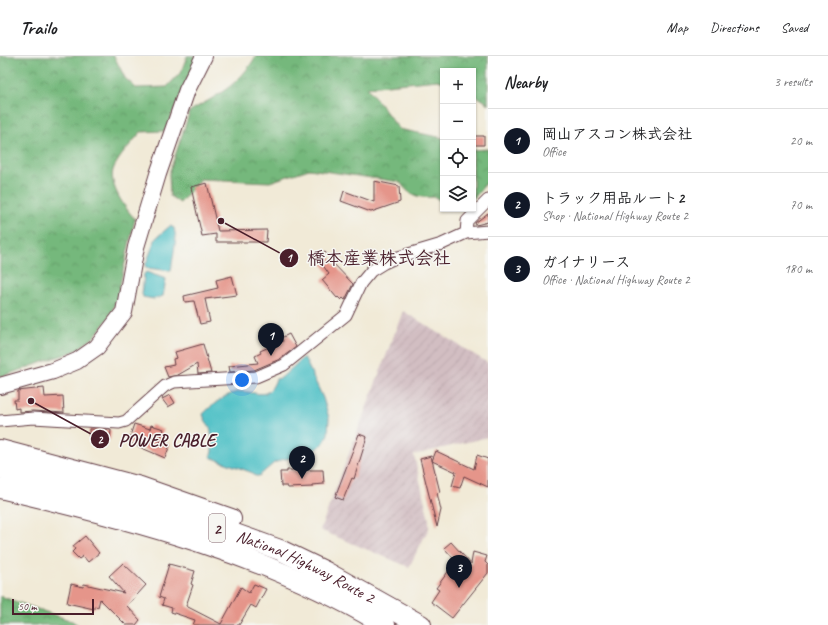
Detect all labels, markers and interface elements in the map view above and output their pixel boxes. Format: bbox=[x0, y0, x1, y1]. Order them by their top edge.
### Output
text: Trailo bbox=[20, 16, 56, 40]
text: Map bbox=[667, 19, 688, 36]
text: Directions bbox=[710, 19, 759, 36]
text: Saved bbox=[781, 19, 808, 36]
map controls bbox=[440, 68, 476, 212]
button: + bbox=[440, 68, 476, 104]
text: Nearby bbox=[504, 72, 547, 93]
text: 3 results bbox=[774, 74, 812, 90]
button: − bbox=[440, 104, 476, 140]
text: 岡山アスコン株式会社 bbox=[542, 125, 692, 144]
text: 1 bbox=[514, 133, 520, 149]
text: 20 m bbox=[790, 133, 812, 149]
button: locate bbox=[440, 140, 476, 176]
text: Office bbox=[542, 144, 566, 160]
button: layers bbox=[440, 176, 476, 212]
text: トラック用品ルート2 bbox=[542, 189, 684, 208]
text: 2 bbox=[514, 197, 520, 213]
text: 70 m bbox=[790, 197, 812, 213]
text: Shop · National Highway Route 2 bbox=[542, 208, 688, 224]
callout: 橋本産業株式会社 bbox=[279, 243, 459, 273]
text: 橋本産業株式会社 bbox=[307, 247, 451, 269]
text: 1 bbox=[286, 250, 293, 266]
text: ガイナリース bbox=[542, 253, 630, 272]
text: 3 bbox=[514, 261, 520, 277]
text: 180 m bbox=[784, 261, 812, 277]
text: Office · National Highway Route 2 bbox=[542, 272, 690, 288]
pin: 1 bbox=[258, 323, 284, 356]
your location bbox=[232, 370, 252, 390]
callout: POWER CABLE bbox=[90, 424, 223, 454]
text: POWER CABLE bbox=[118, 429, 218, 451]
text: 2 bbox=[97, 432, 104, 448]
pin: 2 bbox=[289, 446, 315, 479]
road number: 2 bbox=[209, 514, 225, 542]
street label: National Highway Route 2 bbox=[233, 525, 380, 609]
pin: 3 bbox=[446, 555, 472, 588]
scale bar bbox=[12, 597, 94, 616]
text: 50 m bbox=[18, 599, 37, 613]

